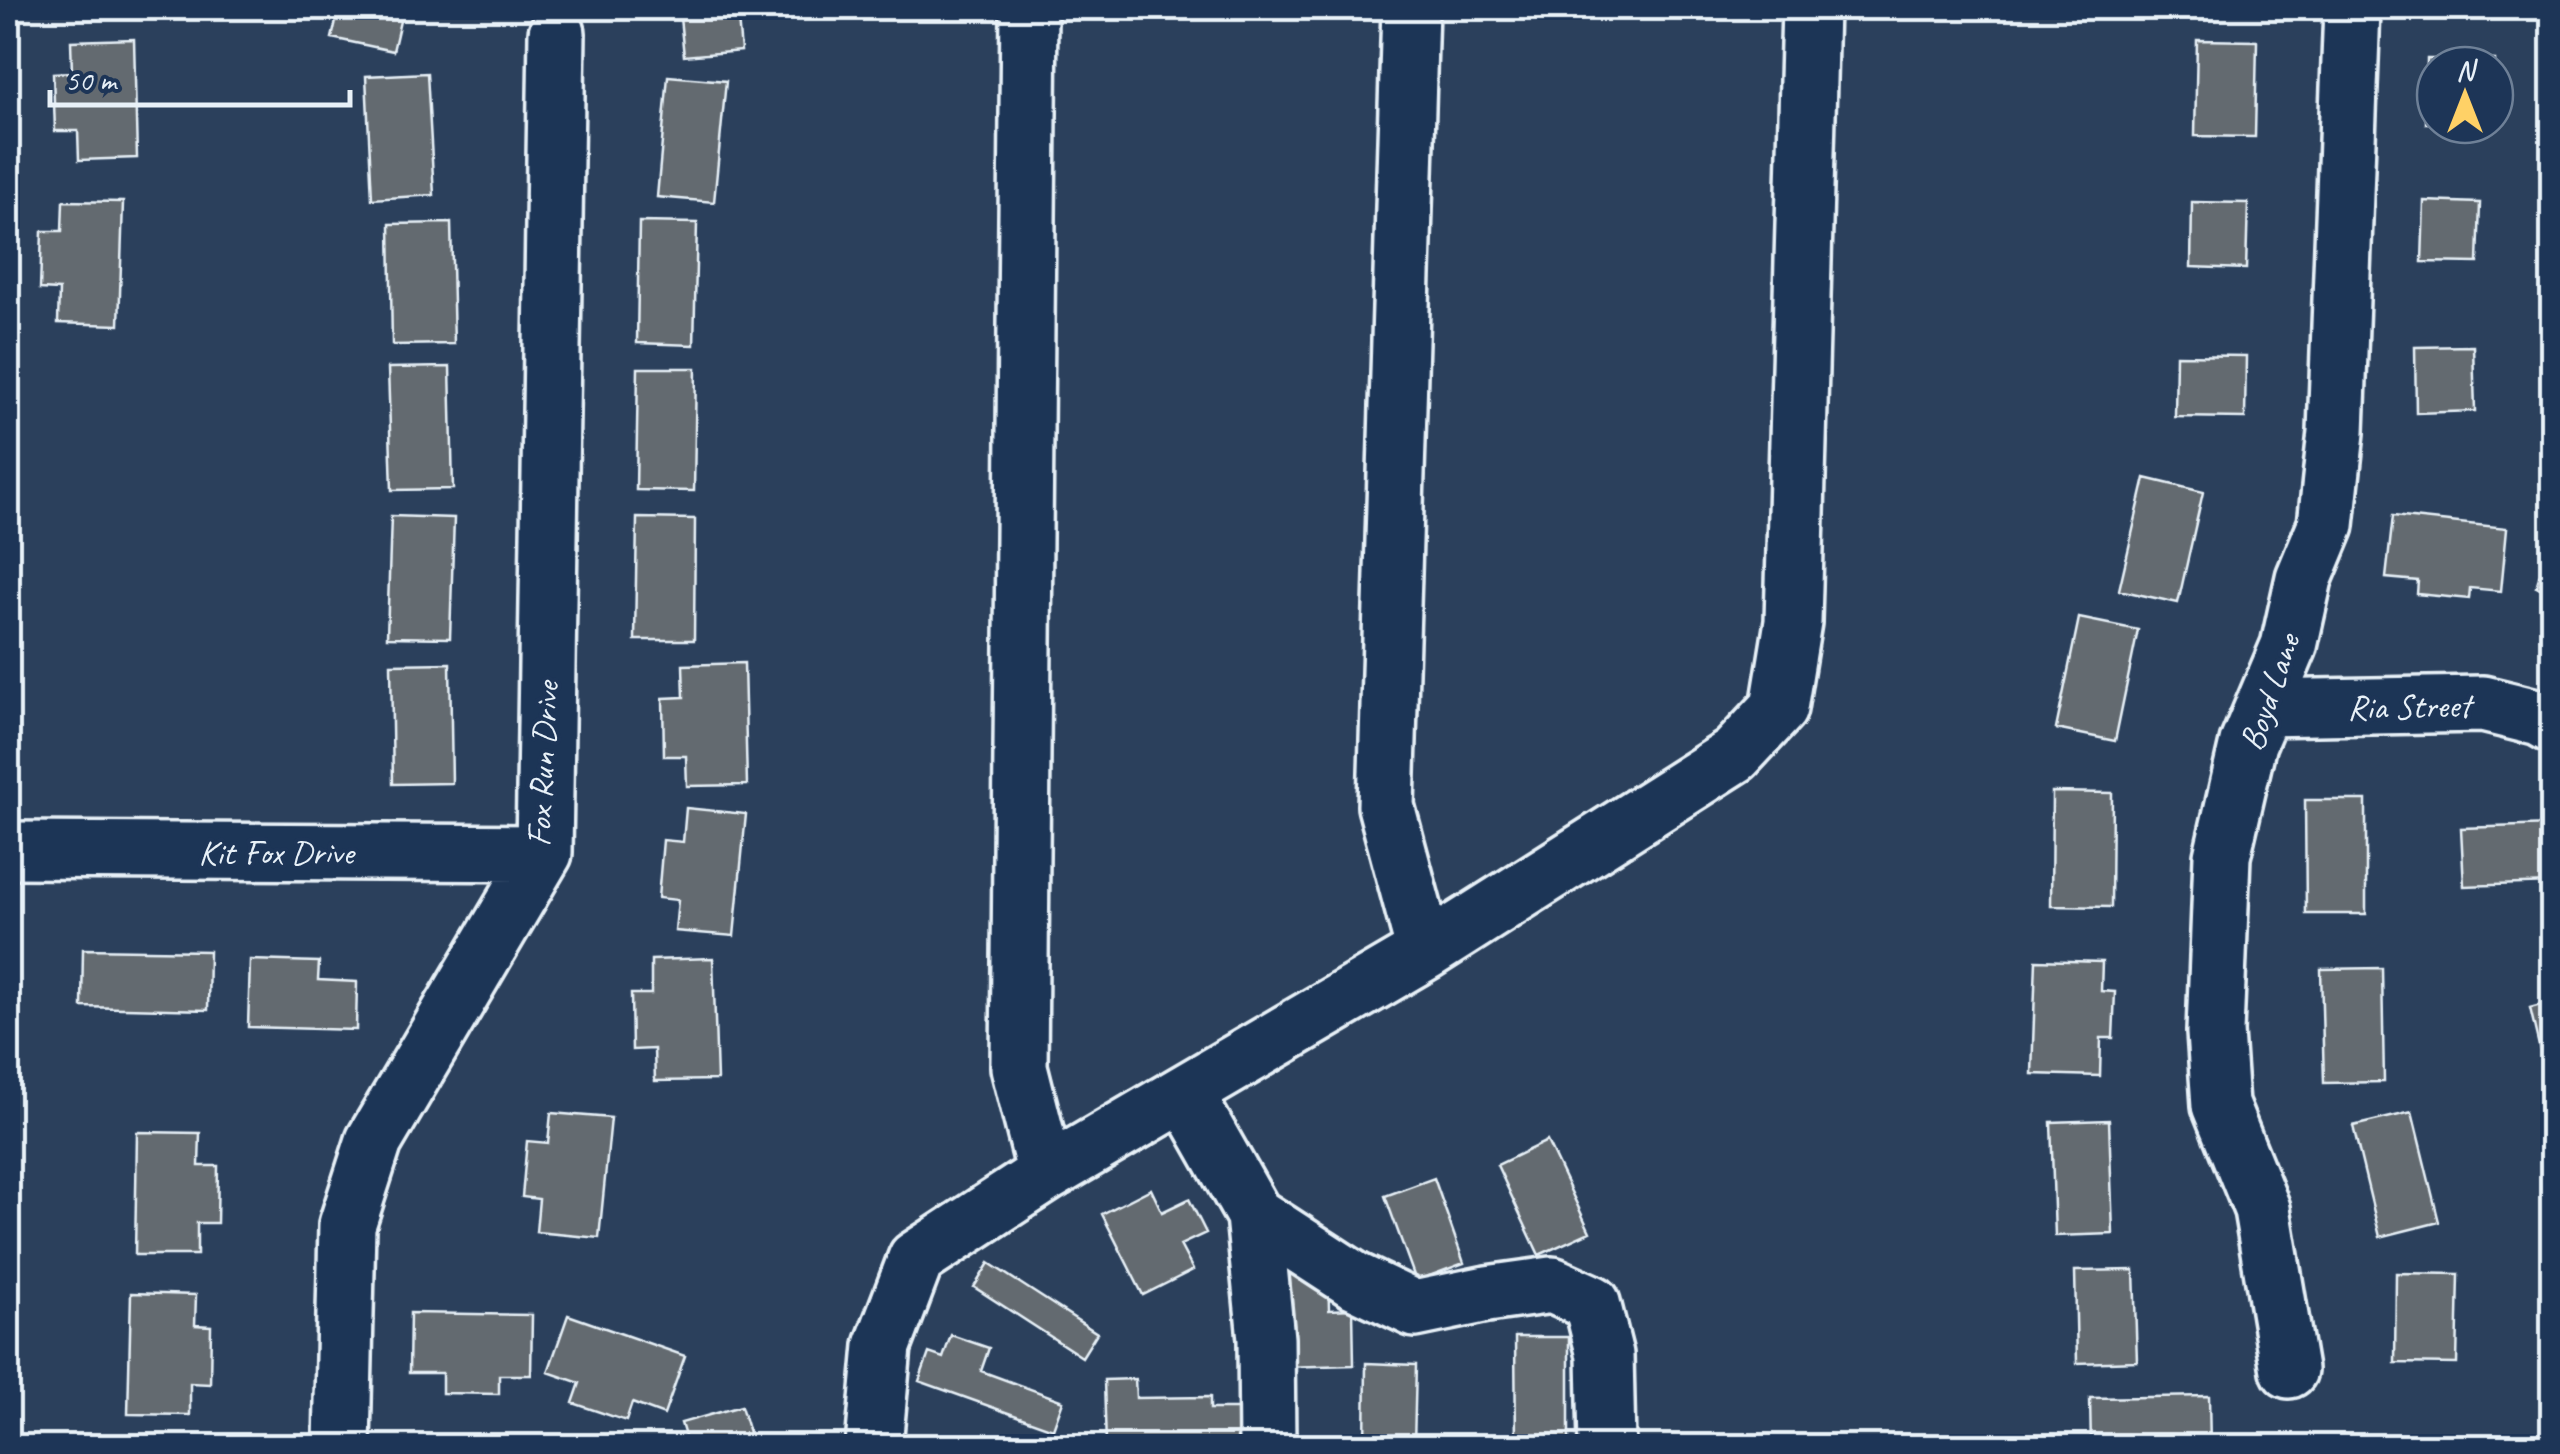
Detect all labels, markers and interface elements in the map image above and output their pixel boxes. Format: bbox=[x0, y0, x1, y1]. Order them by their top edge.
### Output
scale bar bbox=[50, 45, 350, 107]
north arrow bbox=[2415, 45, 2515, 145]
text: N bbox=[2456, 53, 2478, 88]
text: 50 m bbox=[65, 61, 118, 99]
street label: Boyd Lane bbox=[2229, 625, 2311, 756]
street label: Fox Run Drive bbox=[516, 678, 569, 848]
street label: Ria Street bbox=[2347, 683, 2475, 730]
street label: Kit Fox Drive bbox=[198, 830, 356, 875]

